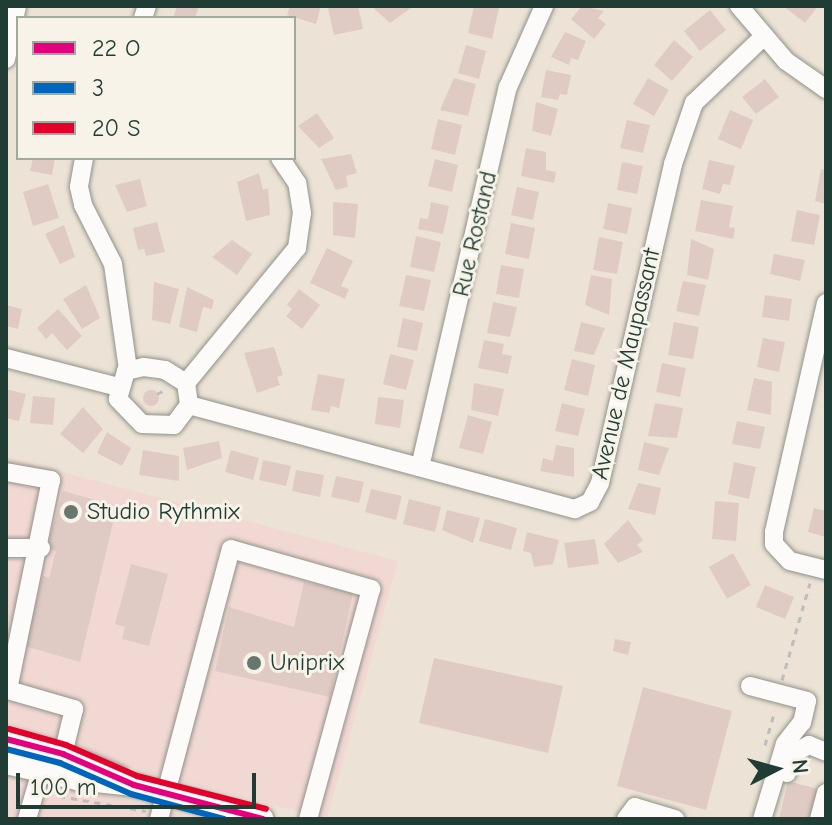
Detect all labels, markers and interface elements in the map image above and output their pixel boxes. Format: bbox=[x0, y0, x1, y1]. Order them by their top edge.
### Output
legend bbox=[16, 16, 296, 160]
text: 22 O bbox=[92, 34, 141, 62]
text: 3 bbox=[92, 74, 104, 102]
text: 20 S bbox=[92, 114, 140, 142]
street label: Rue Rostand bbox=[447, 169, 503, 299]
street label: Avenue de Maupassant bbox=[585, 246, 667, 482]
place label: Studio Rythmix bbox=[87, 498, 240, 526]
marker: Studio Rythmix bbox=[62, 503, 80, 521]
place label: Uniprix bbox=[270, 649, 344, 677]
marker: Uniprix bbox=[245, 654, 263, 672]
north arrow bbox=[736, 729, 816, 809]
scale bar bbox=[20, 757, 260, 807]
text: N bbox=[786, 758, 814, 775]
text: 100 m bbox=[30, 773, 97, 801]

